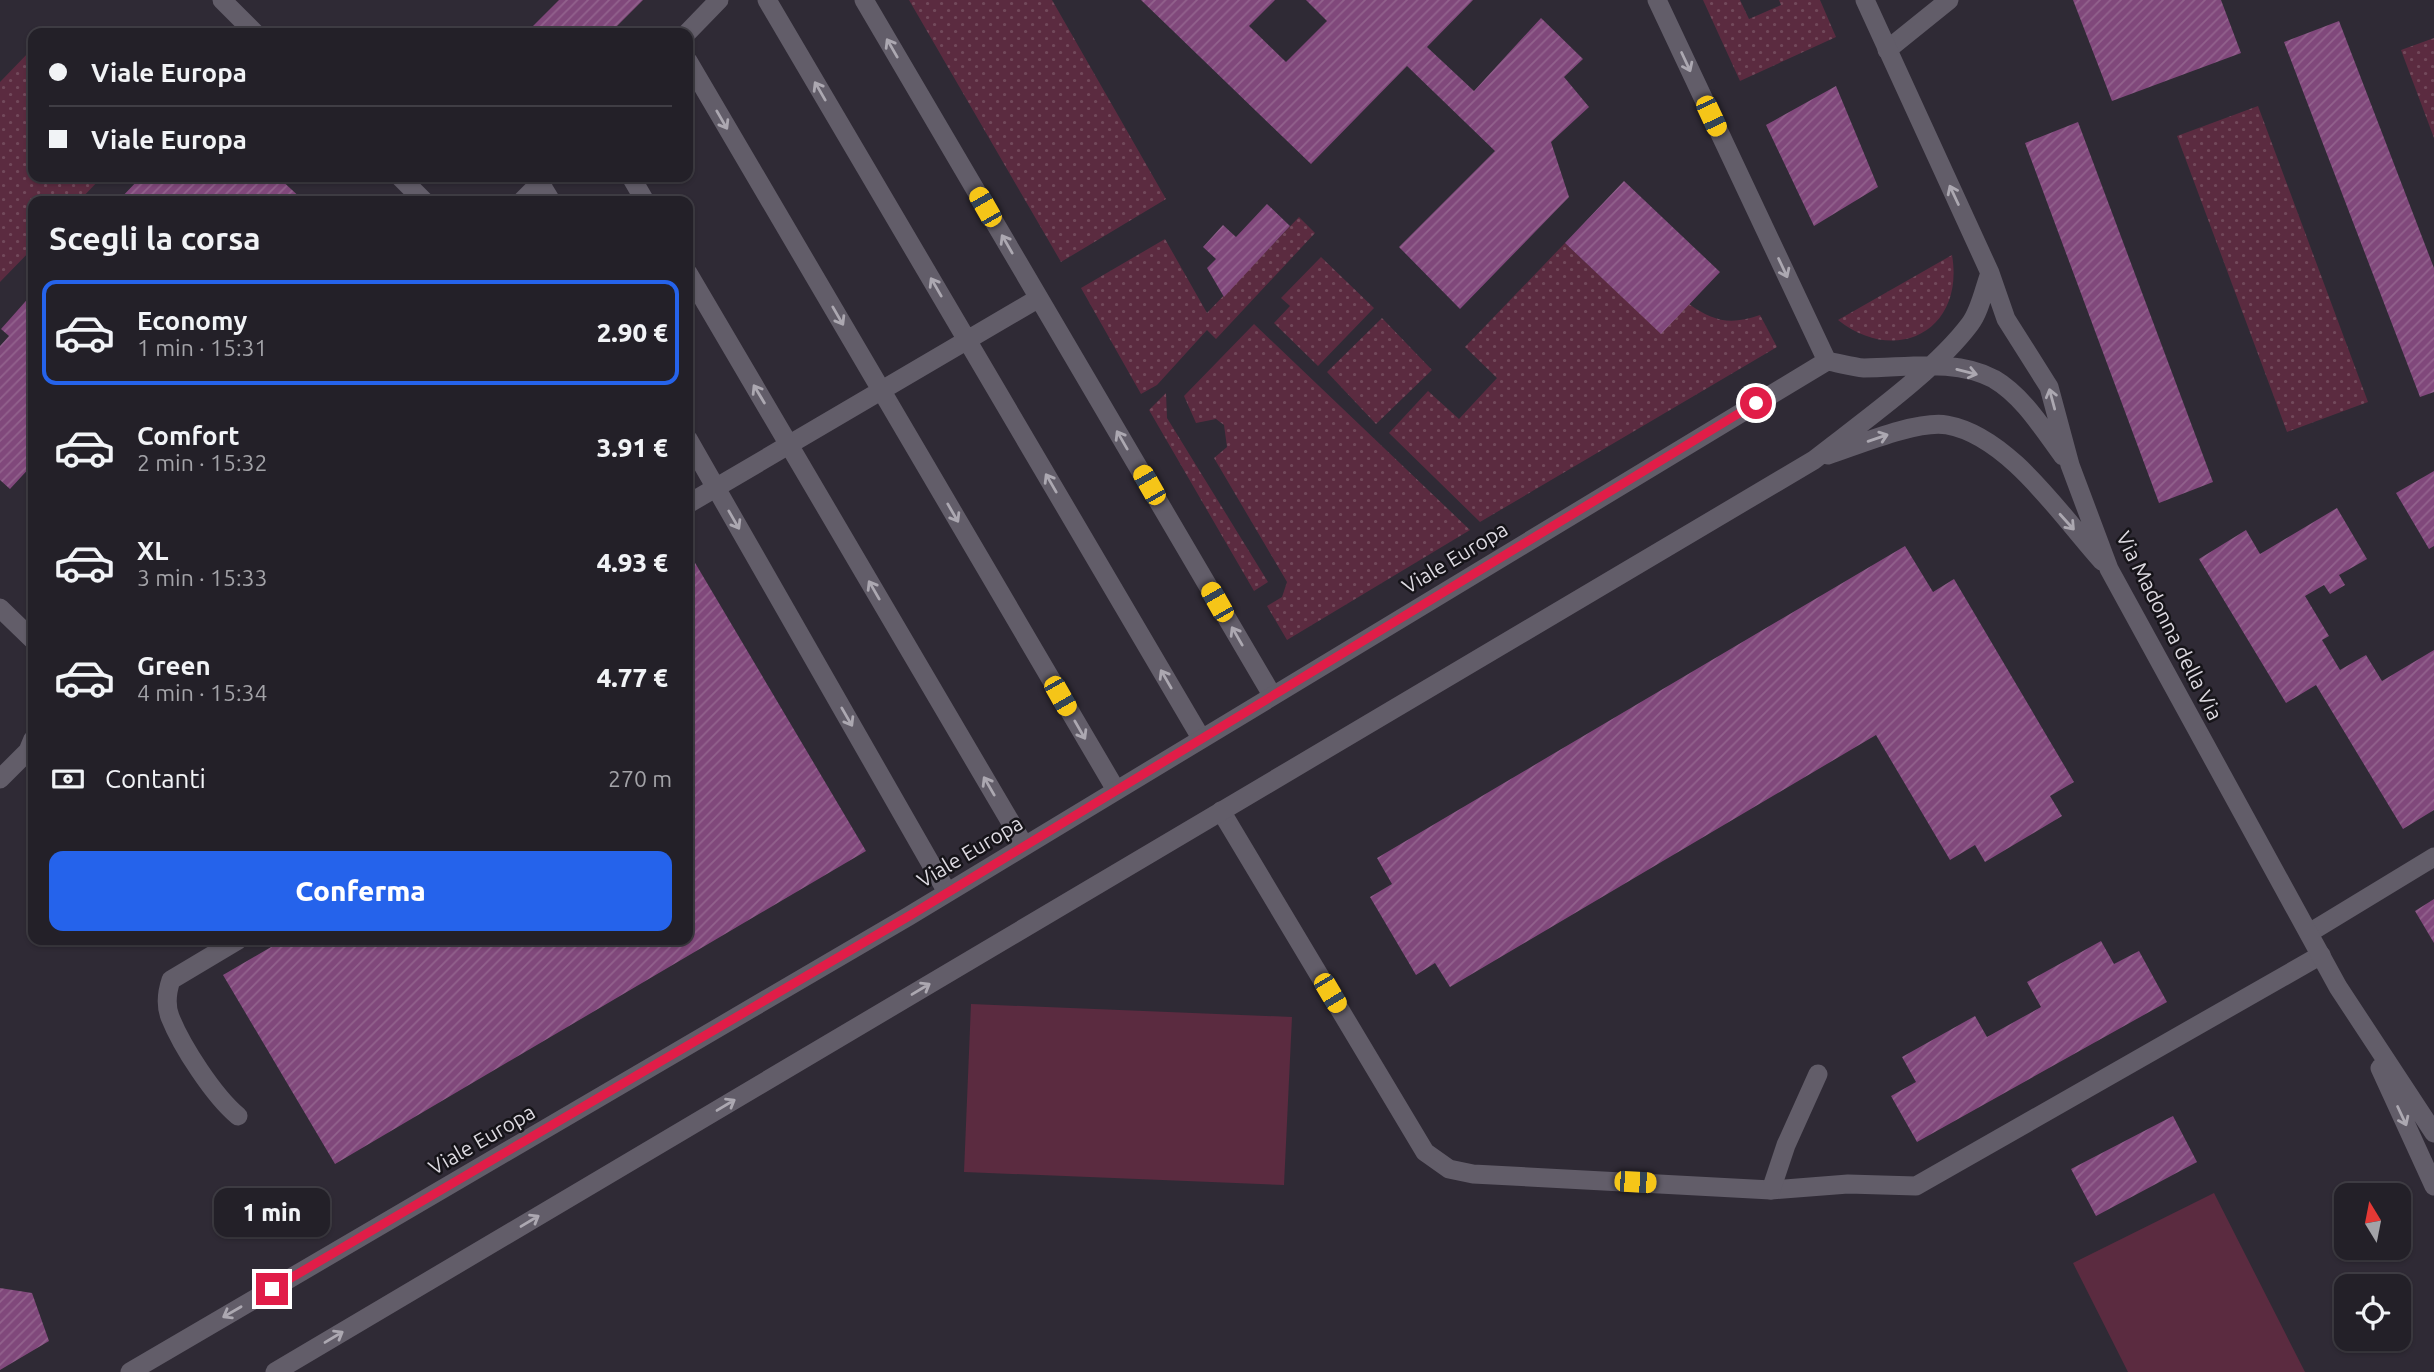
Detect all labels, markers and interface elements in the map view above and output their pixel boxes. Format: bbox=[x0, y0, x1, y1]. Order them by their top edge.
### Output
one-way arrow bbox=[885, 38, 899, 58]
one-way arrow bbox=[1680, 51, 1693, 72]
text: Viale Europa bbox=[91, 58, 247, 87]
one-way arrow bbox=[813, 81, 827, 101]
car bbox=[1693, 93, 1730, 139]
one-way arrow bbox=[716, 110, 730, 130]
text: Viale Europa bbox=[91, 125, 247, 154]
car bbox=[966, 184, 1005, 230]
one-way arrow bbox=[1947, 184, 1960, 205]
text: Scegli la corsa bbox=[49, 220, 261, 256]
one-way arrow bbox=[1000, 234, 1014, 254]
one-way arrow bbox=[1777, 256, 1790, 278]
one-way arrow bbox=[929, 277, 942, 298]
icon: car bbox=[53, 301, 116, 364]
text: Economy bbox=[137, 306, 247, 335]
one-way arrow bbox=[831, 306, 845, 326]
text: 2.90 € bbox=[597, 318, 668, 347]
text: 1 min · 15:31 bbox=[137, 335, 268, 360]
one-way arrow bbox=[1955, 366, 1978, 379]
one-way arrow bbox=[752, 385, 766, 405]
route start bbox=[1740, 387, 1772, 419]
one-way arrow bbox=[2045, 388, 2058, 411]
icon: car bbox=[53, 416, 116, 479]
text: Comfort bbox=[137, 421, 240, 450]
one-way arrow bbox=[1115, 431, 1129, 451]
one-way arrow bbox=[1867, 431, 1889, 443]
text: 3.91 € bbox=[597, 433, 668, 462]
text: 2 min · 15:32 bbox=[137, 450, 268, 475]
car bbox=[1130, 462, 1169, 508]
one-way arrow bbox=[1044, 474, 1058, 494]
one-way arrow bbox=[946, 502, 960, 522]
one-way arrow bbox=[727, 509, 741, 529]
one-way arrow bbox=[2059, 512, 2075, 530]
street label: Viale Europa bbox=[1397, 516, 1512, 598]
street label: Via Madonna della Via bbox=[2112, 527, 2228, 724]
icon: car bbox=[53, 531, 116, 594]
text: XL bbox=[137, 536, 168, 565]
text: 4.93 € bbox=[597, 548, 668, 577]
text: 3 min · 15:33 bbox=[137, 565, 268, 590]
car bbox=[1198, 579, 1237, 625]
one-way arrow bbox=[867, 581, 881, 601]
one-way arrow bbox=[1230, 627, 1244, 647]
icon: car bbox=[53, 646, 116, 709]
text: Green bbox=[137, 651, 211, 680]
text: 4.77 € bbox=[597, 663, 668, 692]
one-way arrow bbox=[1159, 670, 1173, 690]
car bbox=[1041, 673, 1080, 719]
text: 4 min · 15:34 bbox=[137, 680, 268, 705]
one-way arrow bbox=[841, 706, 854, 727]
one-way arrow bbox=[1073, 719, 1087, 739]
icon: cash bbox=[49, 760, 87, 798]
text: Contanti bbox=[105, 764, 206, 793]
text: 270 m bbox=[608, 766, 672, 791]
one-way arrow bbox=[982, 777, 996, 797]
street label: Viale Europa bbox=[912, 810, 1027, 892]
button: Conferma bbox=[49, 851, 672, 931]
car bbox=[1311, 970, 1350, 1016]
one-way arrow bbox=[911, 982, 931, 996]
one-way arrow bbox=[715, 1098, 735, 1112]
street label: Viale Europa bbox=[424, 1099, 539, 1179]
one-way arrow bbox=[2396, 1105, 2409, 1126]
car bbox=[1614, 1170, 1657, 1194]
north arrow bbox=[2334, 1183, 2412, 1260]
map controls bbox=[2334, 1183, 2411, 1351]
callout: 1 min bbox=[214, 1188, 330, 1236]
text: 1 min bbox=[243, 1200, 301, 1225]
one-way arrow bbox=[519, 1214, 539, 1228]
route end bbox=[256, 1273, 288, 1305]
button: locate bbox=[2334, 1274, 2411, 1351]
one-way arrow bbox=[223, 1305, 243, 1319]
one-way arrow bbox=[324, 1330, 344, 1344]

